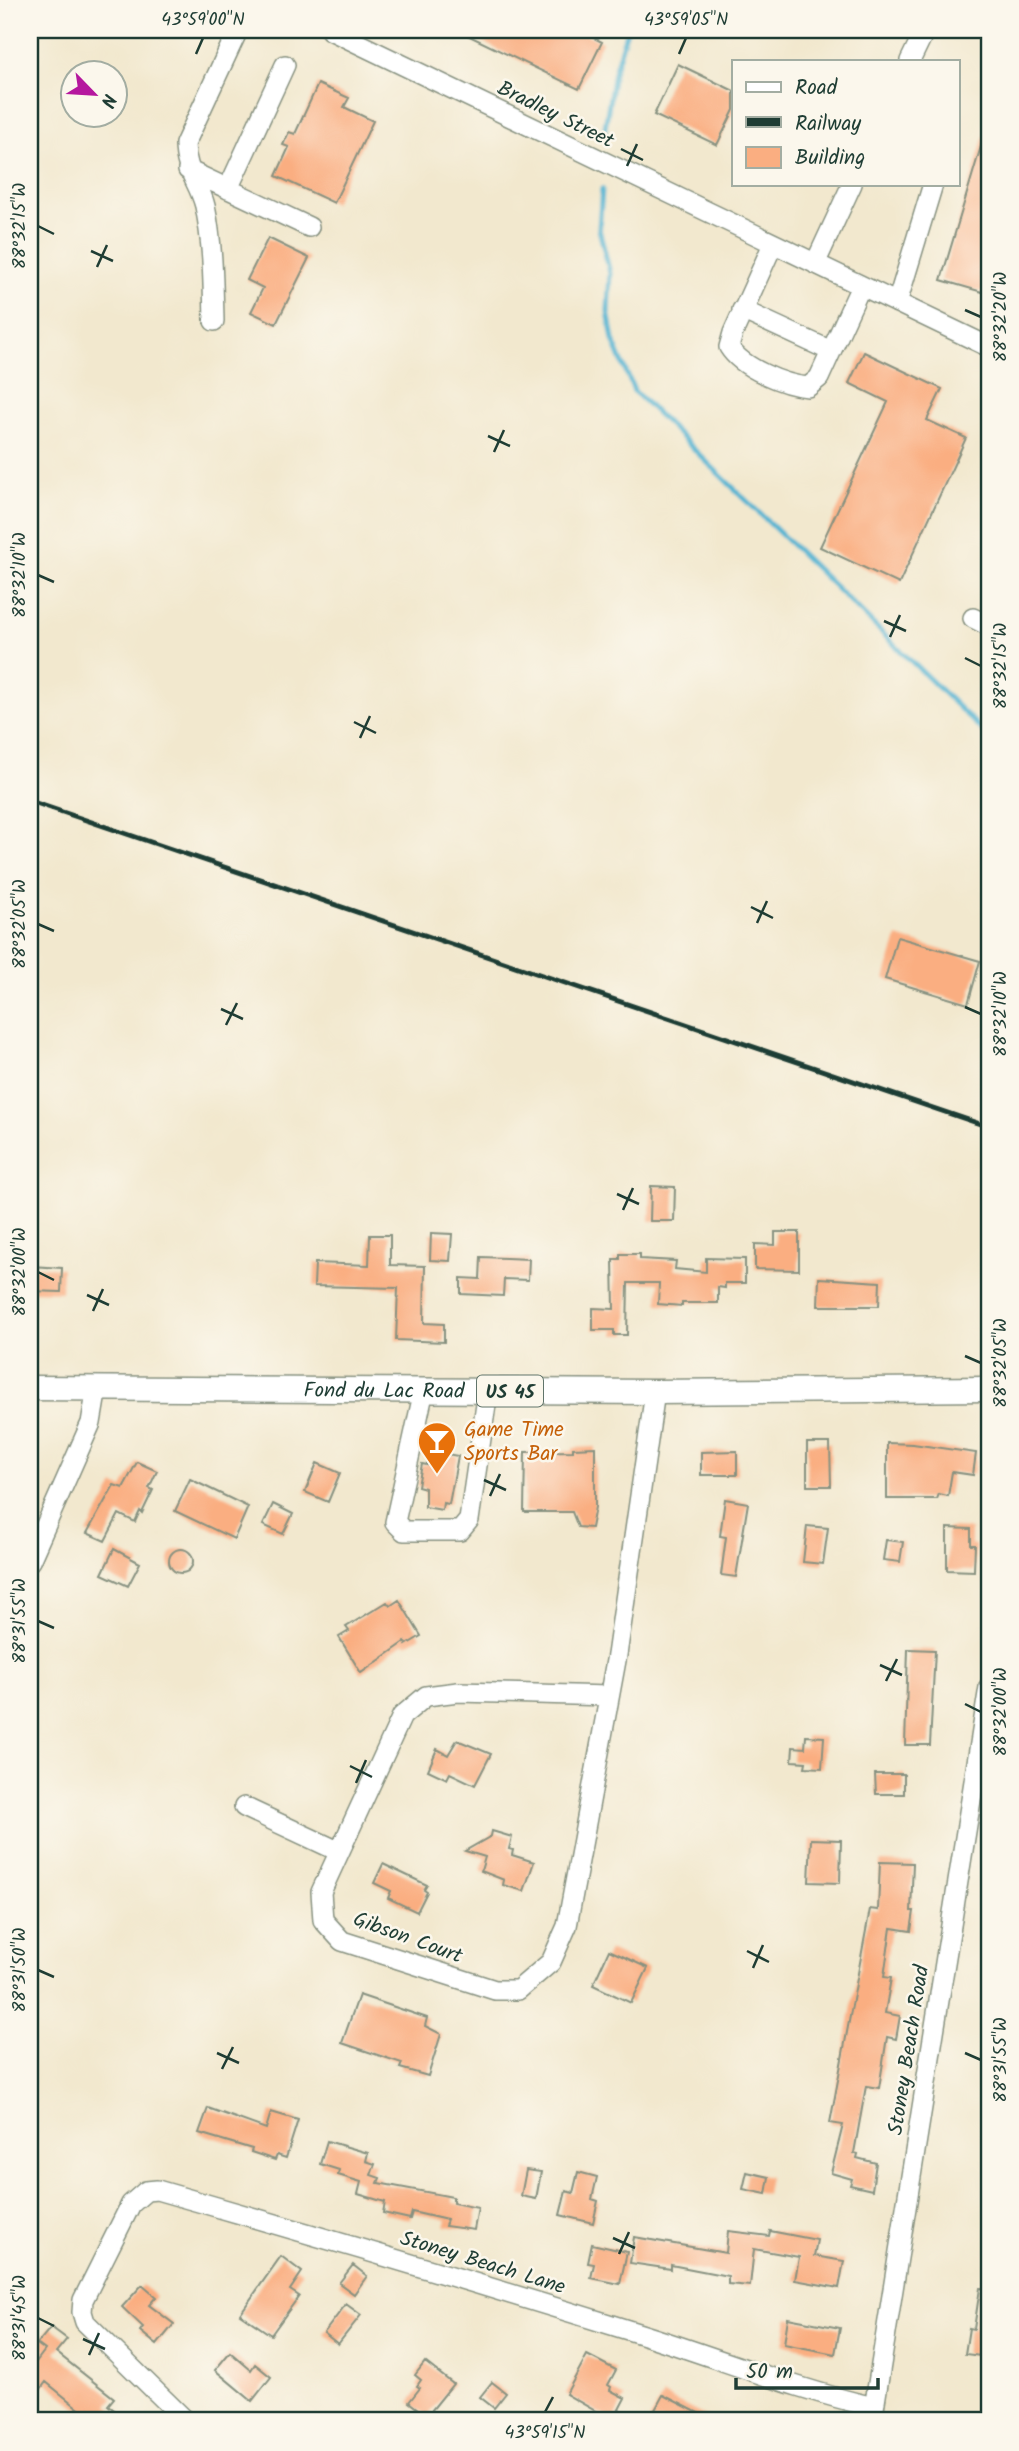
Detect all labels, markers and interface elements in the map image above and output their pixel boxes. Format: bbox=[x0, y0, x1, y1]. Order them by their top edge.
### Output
text: 43°59'00"N bbox=[161, 6, 245, 35]
text: 43°59'05"N bbox=[644, 6, 728, 35]
north arrow bbox=[60, 60, 130, 130]
legend bbox=[732, 60, 960, 186]
text: Road bbox=[795, 72, 838, 105]
street label: Bradley Street bbox=[491, 73, 620, 158]
text: N bbox=[91, 89, 124, 112]
text: Railway bbox=[795, 108, 861, 141]
text: Building bbox=[795, 142, 865, 175]
text: 88°32'15"W bbox=[6, 183, 35, 269]
text: 88°32'20"W bbox=[987, 272, 1016, 362]
text: 88°32'10"W bbox=[6, 532, 35, 618]
text: 88°32'15"W bbox=[987, 623, 1016, 709]
text: 88°32'05"W bbox=[6, 879, 35, 969]
text: 88°32'10"W bbox=[987, 971, 1016, 1057]
text: 88°32'00"W bbox=[6, 1227, 35, 1317]
text: 88°32'05"W bbox=[987, 1318, 1016, 1408]
street label: Fond du Lac Road bbox=[303, 1375, 465, 1409]
road number: US 45 bbox=[477, 1376, 543, 1406]
place label: Game Time Sports Bar bbox=[464, 1414, 564, 1471]
bar icon: Game Time Sports Bar bbox=[416, 1420, 458, 1475]
text: 88°31'55"W bbox=[6, 1578, 35, 1664]
text: 88°32'00"W bbox=[987, 1667, 1016, 1757]
street label: Gibson Court bbox=[348, 1903, 468, 1974]
text: 88°31'50"W bbox=[6, 1927, 35, 2013]
street label: Stoney Beach Road bbox=[880, 1962, 939, 2138]
text: 88°31'55"W bbox=[987, 2017, 1016, 2103]
street label: Stoney Beach Lane bbox=[396, 2223, 570, 2304]
text: 88°31'45"W bbox=[6, 2275, 35, 2361]
scale bar bbox=[736, 2346, 877, 2390]
text: 50 m bbox=[746, 2356, 793, 2389]
text: 43°59'15"N bbox=[505, 2419, 585, 2448]

